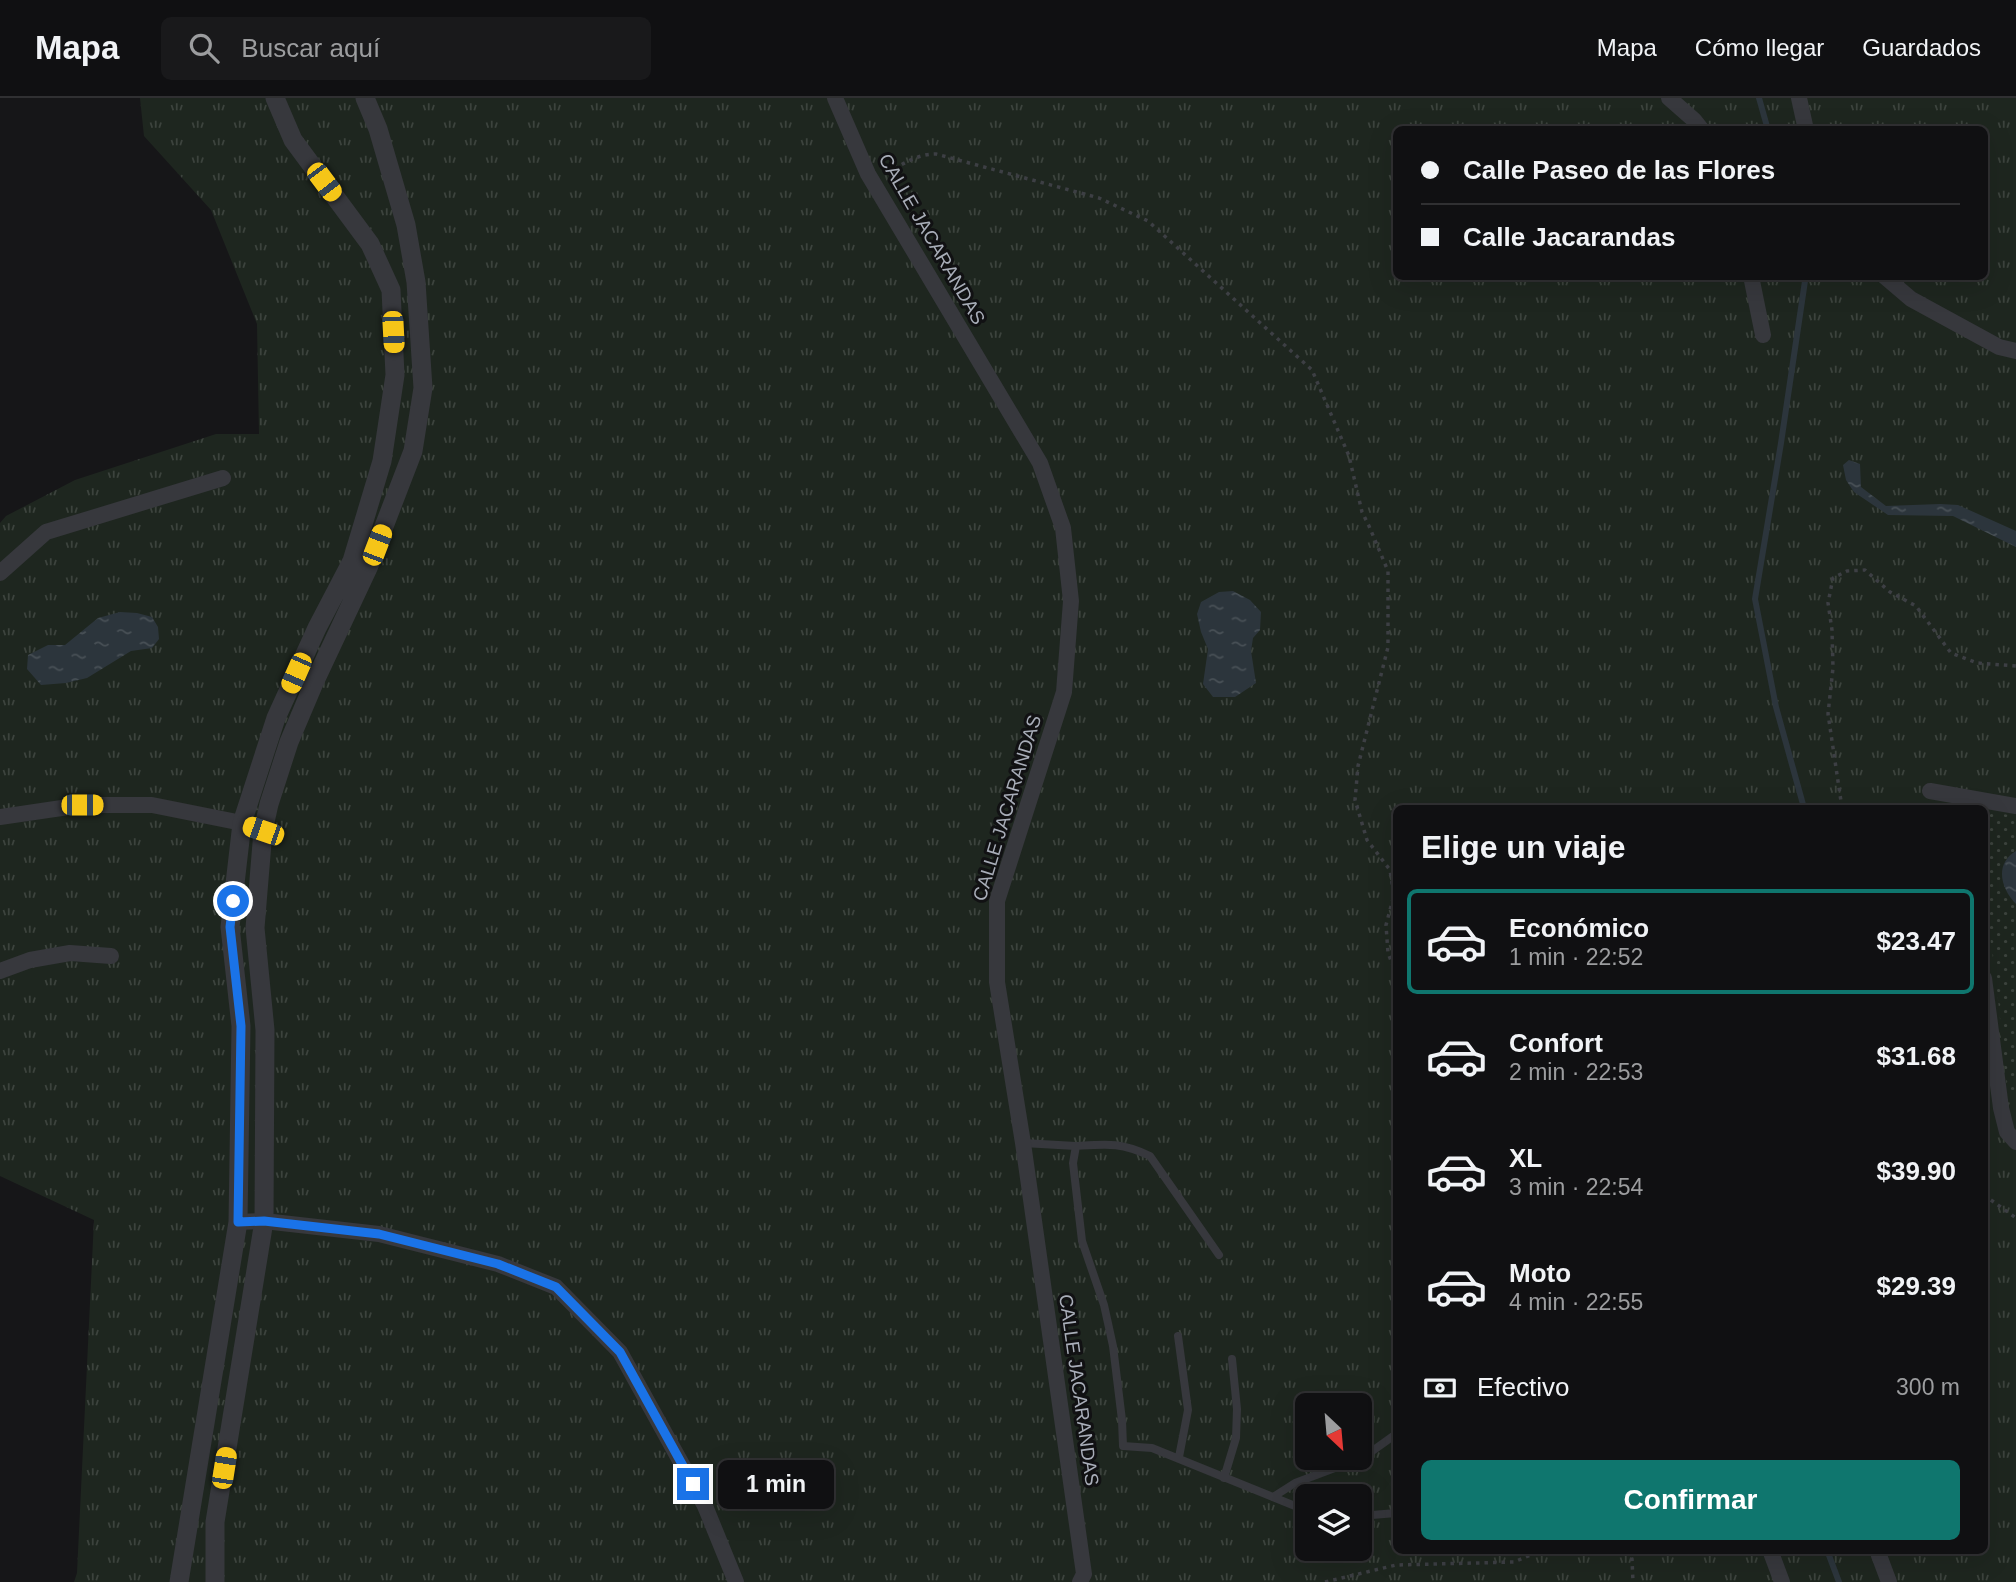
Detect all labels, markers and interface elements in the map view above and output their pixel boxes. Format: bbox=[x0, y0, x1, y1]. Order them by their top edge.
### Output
search box bbox=[161, 17, 651, 80]
text: Mapa bbox=[35, 29, 119, 66]
icon: search bbox=[185, 29, 223, 67]
text: Buscar aquí bbox=[241, 33, 380, 63]
text: Mapa bbox=[1597, 34, 1657, 61]
text: Cómo llegar bbox=[1695, 34, 1824, 61]
text: Guardados bbox=[1862, 34, 1981, 61]
street label: CALLE JACARANDAS bbox=[875, 150, 989, 328]
text: Calle Paseo de las Flores bbox=[1463, 155, 1775, 185]
car bbox=[303, 159, 346, 205]
text: Calle Jacarandas bbox=[1463, 222, 1675, 252]
car bbox=[382, 310, 405, 354]
car bbox=[360, 522, 395, 568]
car bbox=[278, 650, 315, 696]
street label: CALLE JACARANDAS bbox=[969, 713, 1045, 903]
car bbox=[62, 795, 104, 816]
car bbox=[240, 814, 287, 848]
text: Elige un viaje bbox=[1421, 829, 1626, 865]
route start bbox=[217, 885, 249, 917]
icon: car bbox=[1425, 910, 1488, 973]
text: Económico bbox=[1509, 913, 1649, 943]
text: $23.47 bbox=[1876, 926, 1956, 956]
text: 1 min · 22:52 bbox=[1509, 944, 1643, 970]
icon: car bbox=[1425, 1025, 1488, 1088]
text: Confort bbox=[1509, 1028, 1603, 1058]
text: $31.68 bbox=[1876, 1041, 1956, 1071]
text: 2 min · 22:53 bbox=[1509, 1059, 1643, 1085]
icon: car bbox=[1425, 1140, 1488, 1203]
text: XL bbox=[1509, 1143, 1542, 1173]
text: $39.90 bbox=[1876, 1156, 1956, 1186]
text: 3 min · 22:54 bbox=[1509, 1174, 1643, 1200]
icon: car bbox=[1425, 1255, 1488, 1318]
text: Moto bbox=[1509, 1258, 1571, 1288]
text: $29.39 bbox=[1876, 1271, 1956, 1301]
text: 4 min · 22:55 bbox=[1509, 1289, 1643, 1315]
street label: CALLE JACARANDAS bbox=[1055, 1293, 1103, 1487]
icon: cash bbox=[1421, 1369, 1459, 1407]
text: Efectivo bbox=[1477, 1372, 1570, 1402]
text: 300 m bbox=[1896, 1374, 1960, 1400]
north arrow bbox=[1295, 1393, 1372, 1470]
map controls bbox=[1295, 1393, 1372, 1561]
car bbox=[211, 1446, 238, 1490]
callout: 1 min bbox=[718, 1460, 833, 1508]
button: Confirmar bbox=[1421, 1460, 1960, 1540]
route end bbox=[677, 1468, 709, 1500]
text: 1 min bbox=[746, 1471, 806, 1497]
button: layers bbox=[1295, 1484, 1372, 1561]

